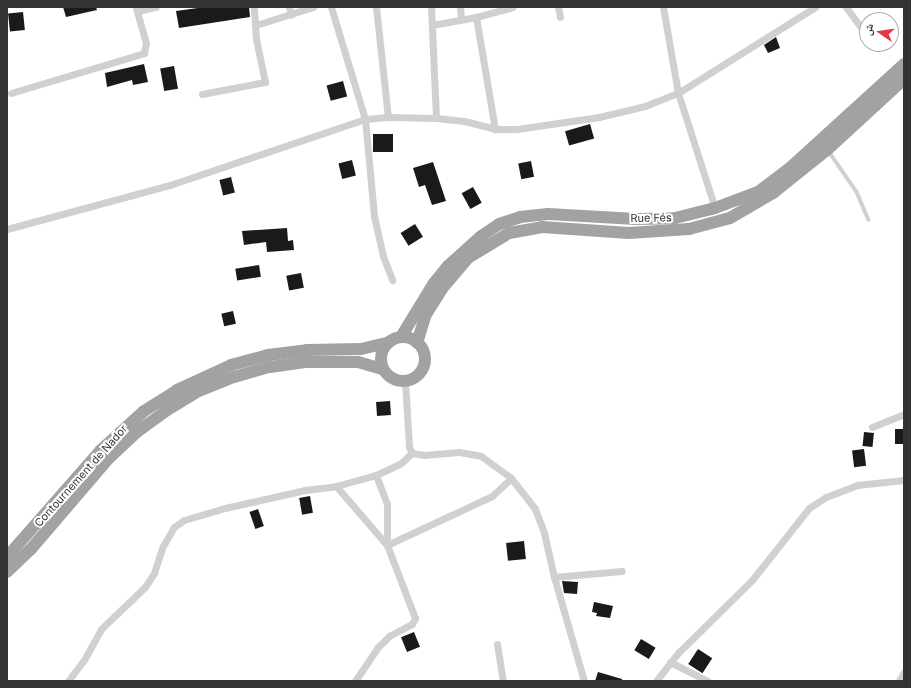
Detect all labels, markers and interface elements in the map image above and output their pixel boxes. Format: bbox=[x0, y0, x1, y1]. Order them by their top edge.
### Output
north arrow bbox=[859, 12, 899, 52]
text: ش bbox=[860, 22, 876, 37]
street label: Rue Fés bbox=[630, 211, 672, 225]
street label: Contournement de Nador bbox=[32, 422, 130, 530]

